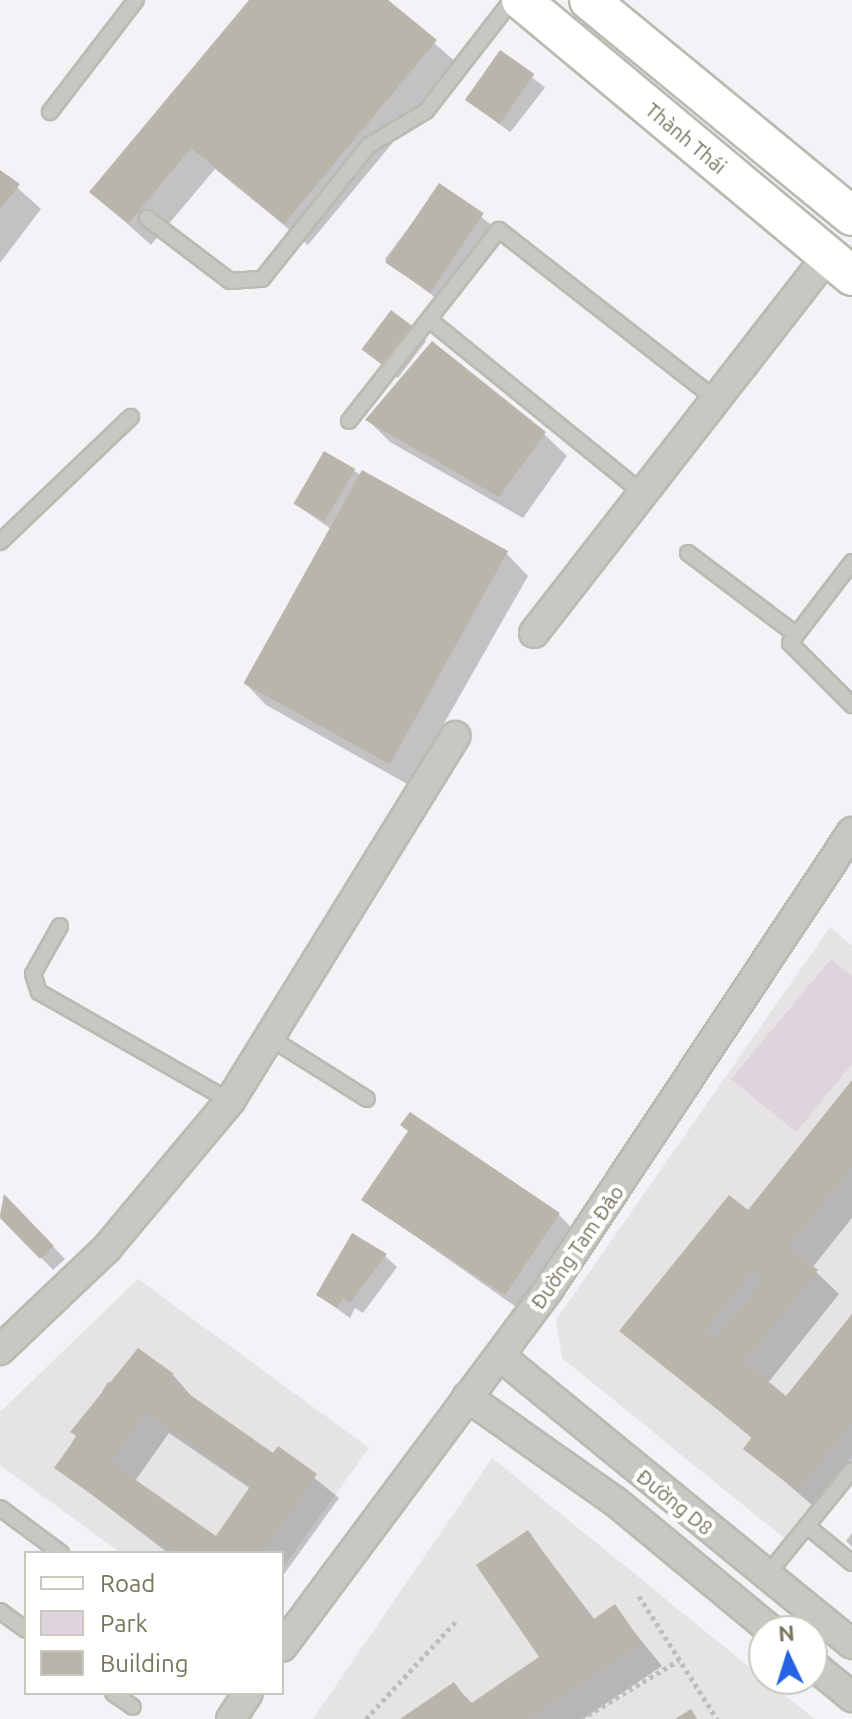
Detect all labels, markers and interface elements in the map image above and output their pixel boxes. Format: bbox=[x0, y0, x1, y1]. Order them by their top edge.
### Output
street label: Thành Thái bbox=[641, 97, 731, 179]
street label: Đường Tam Đảo bbox=[526, 1181, 628, 1313]
street label: Đường D8 bbox=[632, 1464, 718, 1540]
legend bbox=[24, 1551, 284, 1695]
text: Road bbox=[100, 1570, 155, 1597]
text: Park bbox=[100, 1610, 148, 1637]
north arrow bbox=[748, 1615, 828, 1695]
text: N bbox=[777, 1620, 795, 1646]
text: Building bbox=[100, 1650, 188, 1677]

